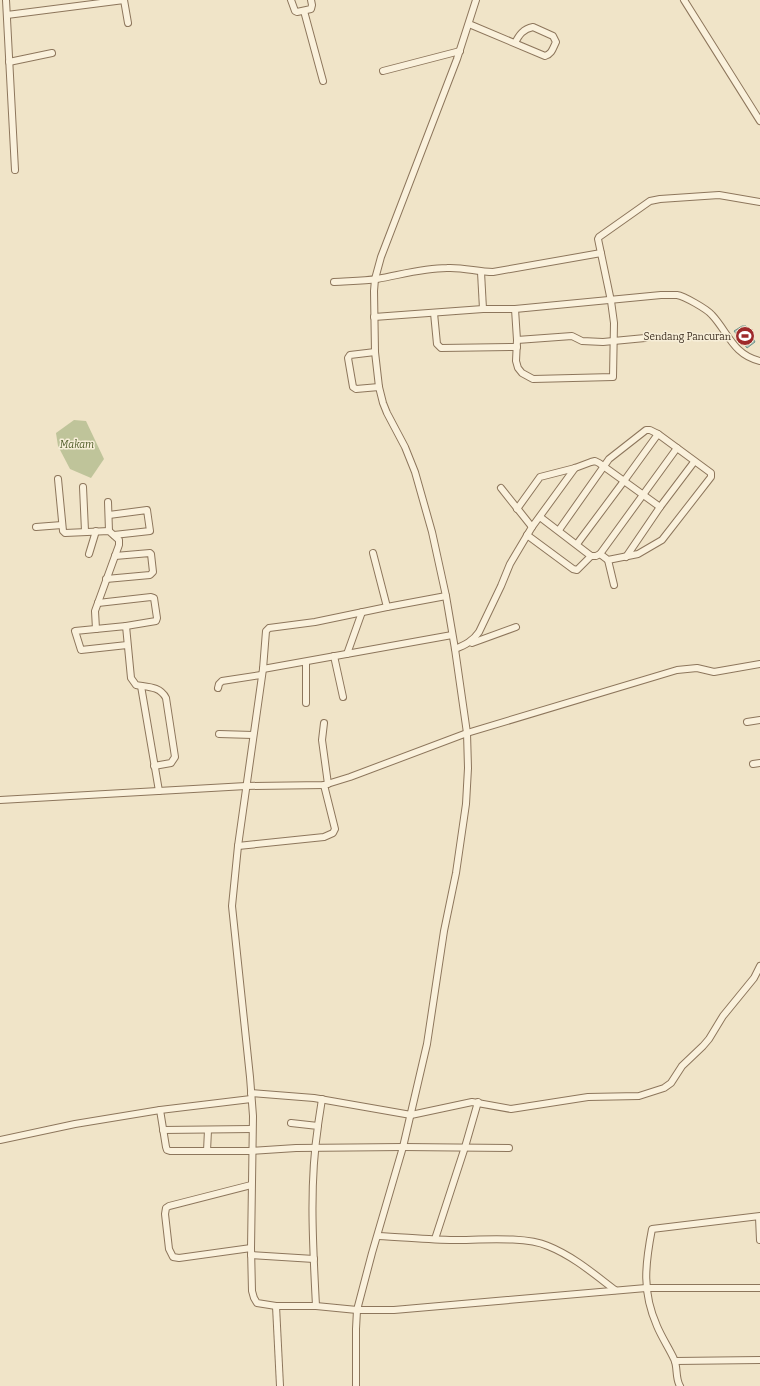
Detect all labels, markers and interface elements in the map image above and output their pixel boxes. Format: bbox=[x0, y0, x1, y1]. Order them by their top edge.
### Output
sports icon: Sendang Pancuran bbox=[734, 325, 756, 347]
place label: Sendang Pancuran bbox=[644, 331, 732, 343]
park label: Makam bbox=[60, 439, 94, 451]

